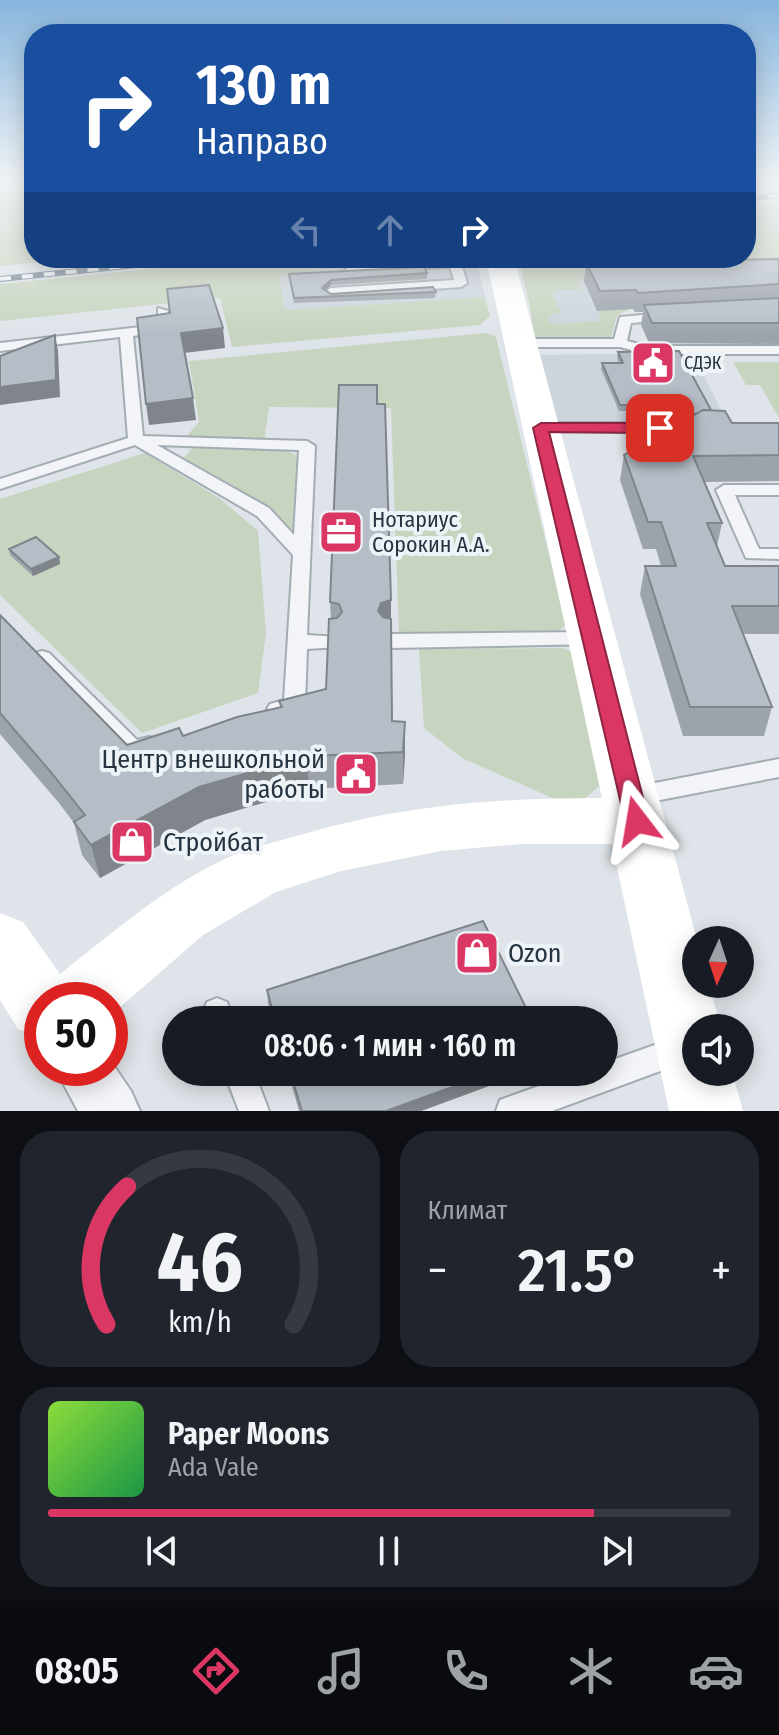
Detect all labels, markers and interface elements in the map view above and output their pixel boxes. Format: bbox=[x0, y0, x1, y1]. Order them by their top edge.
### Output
text: 130 m bbox=[196, 52, 331, 119]
icon: right bbox=[64, 56, 168, 160]
text: Направо bbox=[196, 120, 328, 164]
icon: left bbox=[284, 208, 328, 252]
icon: ahead bbox=[368, 208, 412, 252]
icon: right bbox=[452, 208, 496, 252]
public building icon: СДЭК bbox=[629, 339, 677, 387]
place label: СДЭК bbox=[684, 352, 722, 374]
pin bbox=[626, 394, 694, 462]
icon: arrive bbox=[638, 406, 682, 450]
place label: Нотариус Сорокин А.А. bbox=[372, 506, 489, 558]
office icon: Нотариус Сорокин А.А. bbox=[317, 508, 365, 556]
place label: Центр внешкольной работы bbox=[101, 744, 325, 805]
public building icon: Центр внешкольной работы bbox=[332, 750, 380, 798]
position arrow bbox=[595, 779, 679, 863]
shop icon: Стройбат bbox=[108, 818, 156, 866]
place label: Стройбат bbox=[163, 827, 263, 858]
north arrow bbox=[682, 926, 754, 998]
map controls bbox=[682, 926, 754, 1086]
shop icon: Ozon bbox=[453, 929, 501, 977]
place label: Ozon bbox=[508, 938, 562, 969]
speed limit sign: 50 bbox=[24, 982, 128, 1086]
button: sound bbox=[682, 1014, 754, 1086]
text: 08:06 · 1 мин · 160 m bbox=[264, 1028, 516, 1064]
text: Климат bbox=[428, 1195, 507, 1226]
text: 46 bbox=[157, 1213, 243, 1313]
text: 21.5° bbox=[518, 1235, 640, 1307]
text: − bbox=[428, 1244, 447, 1297]
text: + bbox=[711, 1244, 731, 1297]
text: km/h bbox=[168, 1305, 232, 1340]
text: Paper Moons bbox=[168, 1416, 329, 1452]
text: Ada Vale bbox=[168, 1452, 259, 1483]
icon: previous bbox=[140, 1529, 184, 1573]
icon: pause bbox=[367, 1529, 411, 1573]
icon: next bbox=[595, 1529, 639, 1573]
icon: directions bbox=[188, 1643, 244, 1699]
icon: music bbox=[313, 1643, 369, 1699]
icon: phone bbox=[438, 1643, 494, 1699]
icon: climate bbox=[563, 1643, 619, 1699]
icon: car bbox=[688, 1643, 744, 1699]
text: 08:05 bbox=[35, 1649, 119, 1693]

